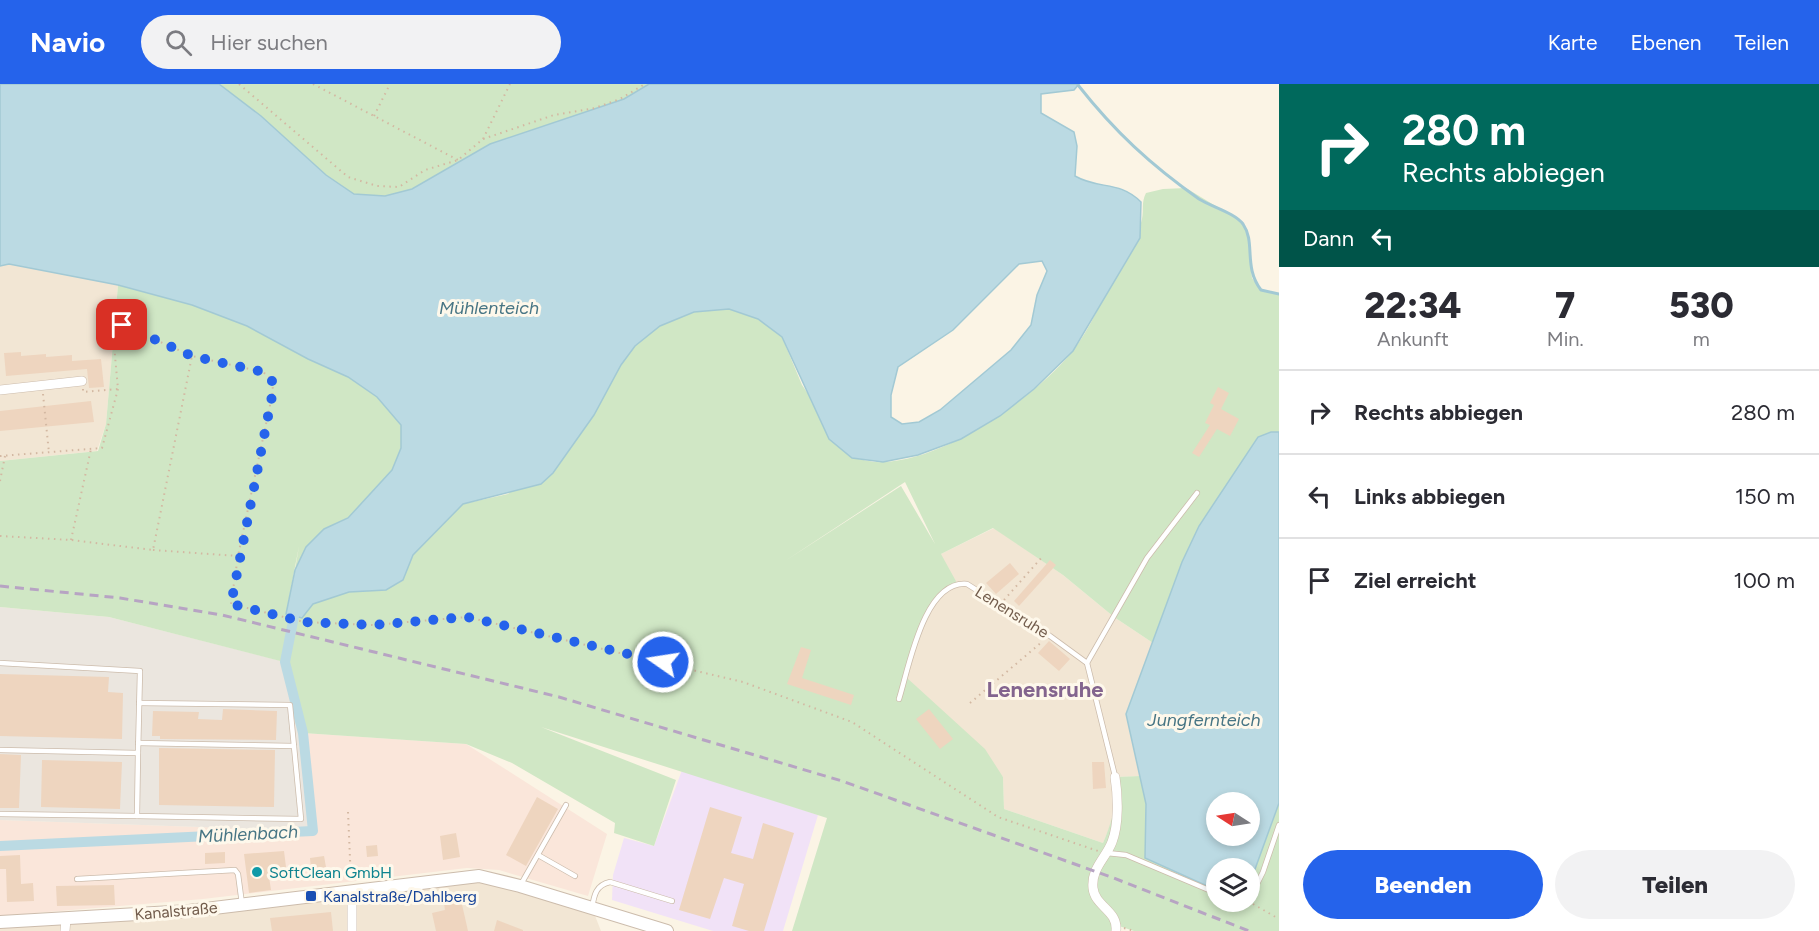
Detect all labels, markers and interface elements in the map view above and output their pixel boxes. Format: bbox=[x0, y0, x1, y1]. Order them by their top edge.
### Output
search box bbox=[141, 15, 561, 69]
text: Navio bbox=[30, 25, 105, 59]
icon: search bbox=[162, 26, 195, 59]
text: Hier suchen bbox=[210, 29, 328, 56]
text: Karte bbox=[1548, 30, 1597, 55]
text: Ebenen bbox=[1630, 30, 1702, 55]
text: Teilen bbox=[1735, 30, 1789, 55]
text: 280 m bbox=[1402, 105, 1526, 156]
icon: right bbox=[1303, 108, 1381, 186]
text: Rechts abbiegen bbox=[1402, 156, 1605, 189]
icon: left bbox=[1366, 222, 1399, 255]
text: Dann bbox=[1303, 225, 1354, 252]
text: 22:34 bbox=[1364, 284, 1462, 327]
text: 7 bbox=[1555, 284, 1575, 327]
text: 530 bbox=[1669, 284, 1734, 327]
water label: Mühlenteich bbox=[439, 297, 539, 319]
pin bbox=[96, 299, 147, 350]
icon: arrive bbox=[105, 308, 138, 341]
text: Ankunft bbox=[1377, 327, 1449, 351]
text: Min. bbox=[1547, 327, 1584, 351]
text: m bbox=[1693, 327, 1710, 351]
icon: right bbox=[1303, 396, 1336, 429]
text: Rechts abbiegen bbox=[1354, 399, 1523, 426]
text: 280 m bbox=[1731, 399, 1795, 426]
icon: left bbox=[1303, 480, 1336, 513]
text: Links abbiegen bbox=[1354, 483, 1505, 510]
text: 150 m bbox=[1735, 483, 1795, 510]
icon: arrive bbox=[1303, 564, 1336, 597]
text: Ziel erreicht bbox=[1354, 567, 1477, 594]
text: 100 m bbox=[1734, 567, 1795, 594]
street label: Lenensruhe bbox=[972, 582, 1052, 642]
position arrow bbox=[631, 630, 695, 694]
district label: Lenensruhe bbox=[987, 676, 1104, 703]
water label: Jungfernteich bbox=[1146, 709, 1261, 731]
north arrow bbox=[1206, 792, 1260, 846]
map controls bbox=[1206, 792, 1260, 912]
water label: Mühlenbach bbox=[197, 820, 299, 848]
button: Beenden bbox=[1303, 850, 1543, 919]
button: Teilen bbox=[1555, 850, 1795, 919]
button: layers bbox=[1206, 858, 1260, 912]
place label: SoftClean GmbH bbox=[269, 863, 392, 882]
marker: SoftClean GmbH bbox=[250, 865, 264, 879]
place label: Kanalstraße/Dahlberg bbox=[323, 887, 477, 906]
marker: Kanalstraße/Dahlberg bbox=[304, 889, 318, 903]
street label: Kanalstraße bbox=[134, 898, 219, 924]

